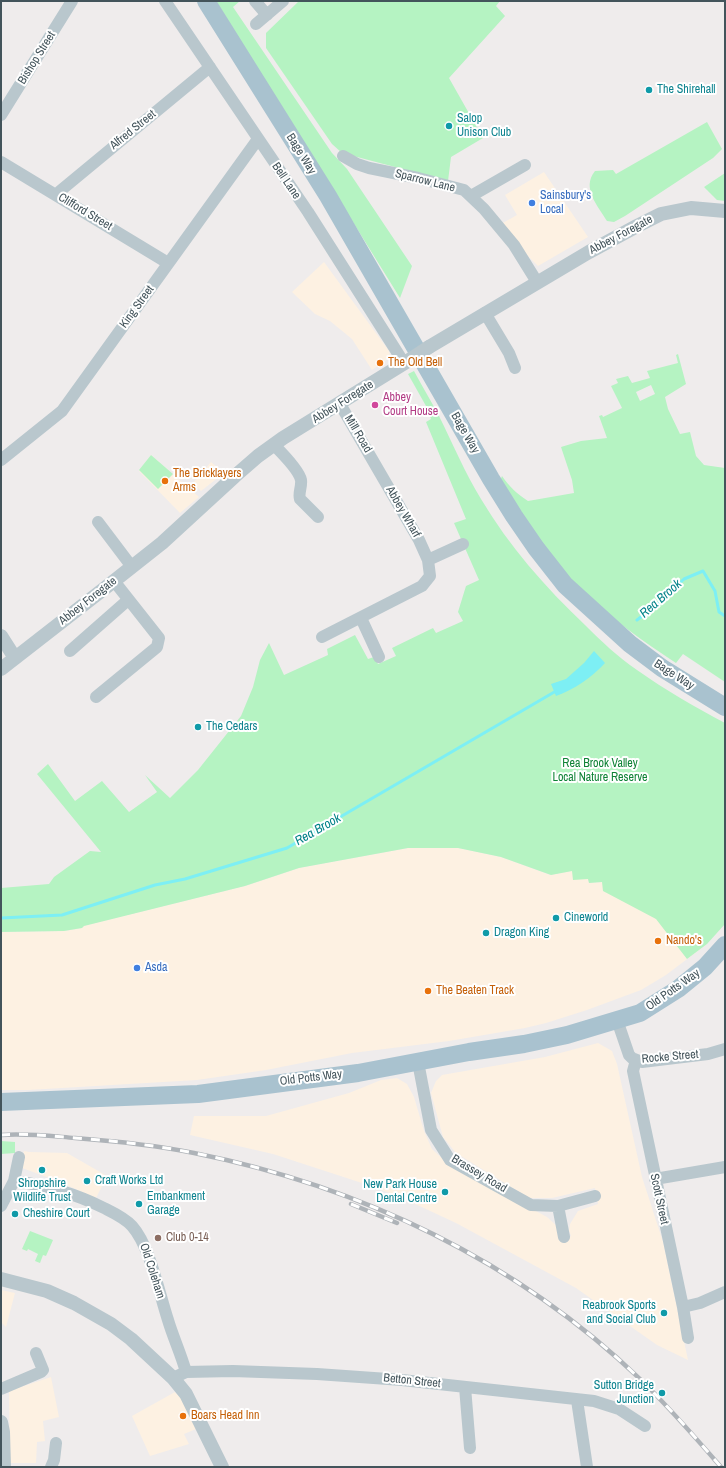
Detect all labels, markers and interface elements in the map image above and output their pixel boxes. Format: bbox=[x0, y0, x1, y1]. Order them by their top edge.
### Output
street label: Bishop Street bbox=[15, 29, 59, 87]
place label: The Shirehall bbox=[657, 83, 716, 97]
marker: The Shirehall bbox=[644, 85, 654, 95]
street label: Alfred Street bbox=[107, 107, 159, 153]
place label: Salop Unison Club bbox=[457, 112, 511, 140]
marker: Salop Unison Club bbox=[444, 121, 454, 131]
street label: Bage Way bbox=[283, 131, 319, 177]
street label: Bell Lane bbox=[269, 160, 303, 202]
street label: Sparrow Lane bbox=[394, 167, 456, 195]
place label: Sainsbury's Local bbox=[540, 189, 591, 217]
street label: Clifford Street bbox=[55, 190, 115, 234]
marker: Sainsbury's Local bbox=[527, 198, 537, 208]
street label: Abbey Foregate bbox=[587, 212, 655, 258]
street label: King Street bbox=[117, 283, 157, 331]
place label: The Old Bell bbox=[388, 356, 442, 370]
marker: The Old Bell bbox=[375, 358, 385, 368]
street label: Abbey Foregate bbox=[310, 377, 376, 427]
place label: Abbey Court House bbox=[383, 391, 438, 419]
marker: Abbey Court House bbox=[370, 400, 380, 410]
street label: Bage Way bbox=[448, 410, 482, 456]
street label: Mill Road bbox=[341, 412, 375, 456]
place label: The Bricklayers Arms bbox=[173, 467, 241, 495]
marker: The Bricklayers Arms bbox=[160, 476, 170, 486]
street label: Abbey Wharf bbox=[383, 484, 423, 540]
street label: Abbey Foregate bbox=[56, 574, 120, 628]
water label: Rea Brook bbox=[637, 577, 685, 621]
street label: Bage Way bbox=[651, 657, 697, 693]
place label: The Cedars bbox=[206, 720, 257, 734]
marker: The Cedars bbox=[193, 722, 203, 732]
park label: Rea Brook Valley Local Nature Reserve bbox=[552, 757, 648, 785]
water label: Rea Brook bbox=[292, 811, 344, 849]
place label: Cineworld bbox=[564, 911, 608, 925]
marker: Cineworld bbox=[551, 913, 561, 923]
place label: Dragon King bbox=[494, 926, 549, 940]
marker: Dragon King bbox=[481, 928, 491, 938]
place label: Nando's bbox=[666, 934, 702, 948]
marker: Nando's bbox=[653, 936, 663, 946]
place label: Asda bbox=[145, 961, 167, 975]
marker: Asda bbox=[132, 963, 142, 973]
street label: Old Potts Way bbox=[643, 966, 703, 1014]
place label: The Beaten Track bbox=[436, 984, 514, 998]
marker: The Beaten Track bbox=[423, 986, 433, 996]
street label: Rocke Street bbox=[641, 1047, 699, 1067]
street label: Old Potts Way bbox=[279, 1067, 343, 1089]
street label: Brassey Road bbox=[449, 1152, 509, 1196]
marker: Shropshire Wildlife Trust bbox=[37, 1165, 47, 1175]
street label: Scott Street bbox=[647, 1172, 671, 1226]
place label: Craft Works Ltd bbox=[95, 1174, 163, 1188]
marker: Craft Works Ltd bbox=[82, 1176, 92, 1186]
place label: Shropshire Wildlife Trust bbox=[13, 1177, 71, 1205]
place label: New Park House Dental Centre bbox=[363, 1178, 437, 1206]
marker: New Park House Dental Centre bbox=[440, 1187, 450, 1197]
place label: Embankment Garage bbox=[147, 1190, 205, 1218]
marker: Embankment Garage bbox=[134, 1199, 144, 1209]
place label: Cheshire Court bbox=[23, 1207, 90, 1221]
marker: Cheshire Court bbox=[10, 1209, 20, 1219]
place label: Club 0-14 bbox=[166, 1231, 209, 1245]
marker: Club 0-14 bbox=[153, 1233, 163, 1243]
street label: Old Coleham bbox=[136, 1241, 168, 1301]
place label: Reabrook Sports and Social Club bbox=[582, 1299, 656, 1327]
marker: Reabrook Sports and Social Club bbox=[659, 1308, 669, 1318]
street label: Betton Street bbox=[383, 1371, 441, 1391]
place label: Sutton Bridge Junction bbox=[594, 1379, 654, 1407]
marker: Sutton Bridge Junction bbox=[657, 1388, 667, 1398]
place label: Boars Head Inn bbox=[191, 1409, 259, 1423]
marker: Boars Head Inn bbox=[178, 1411, 188, 1421]

